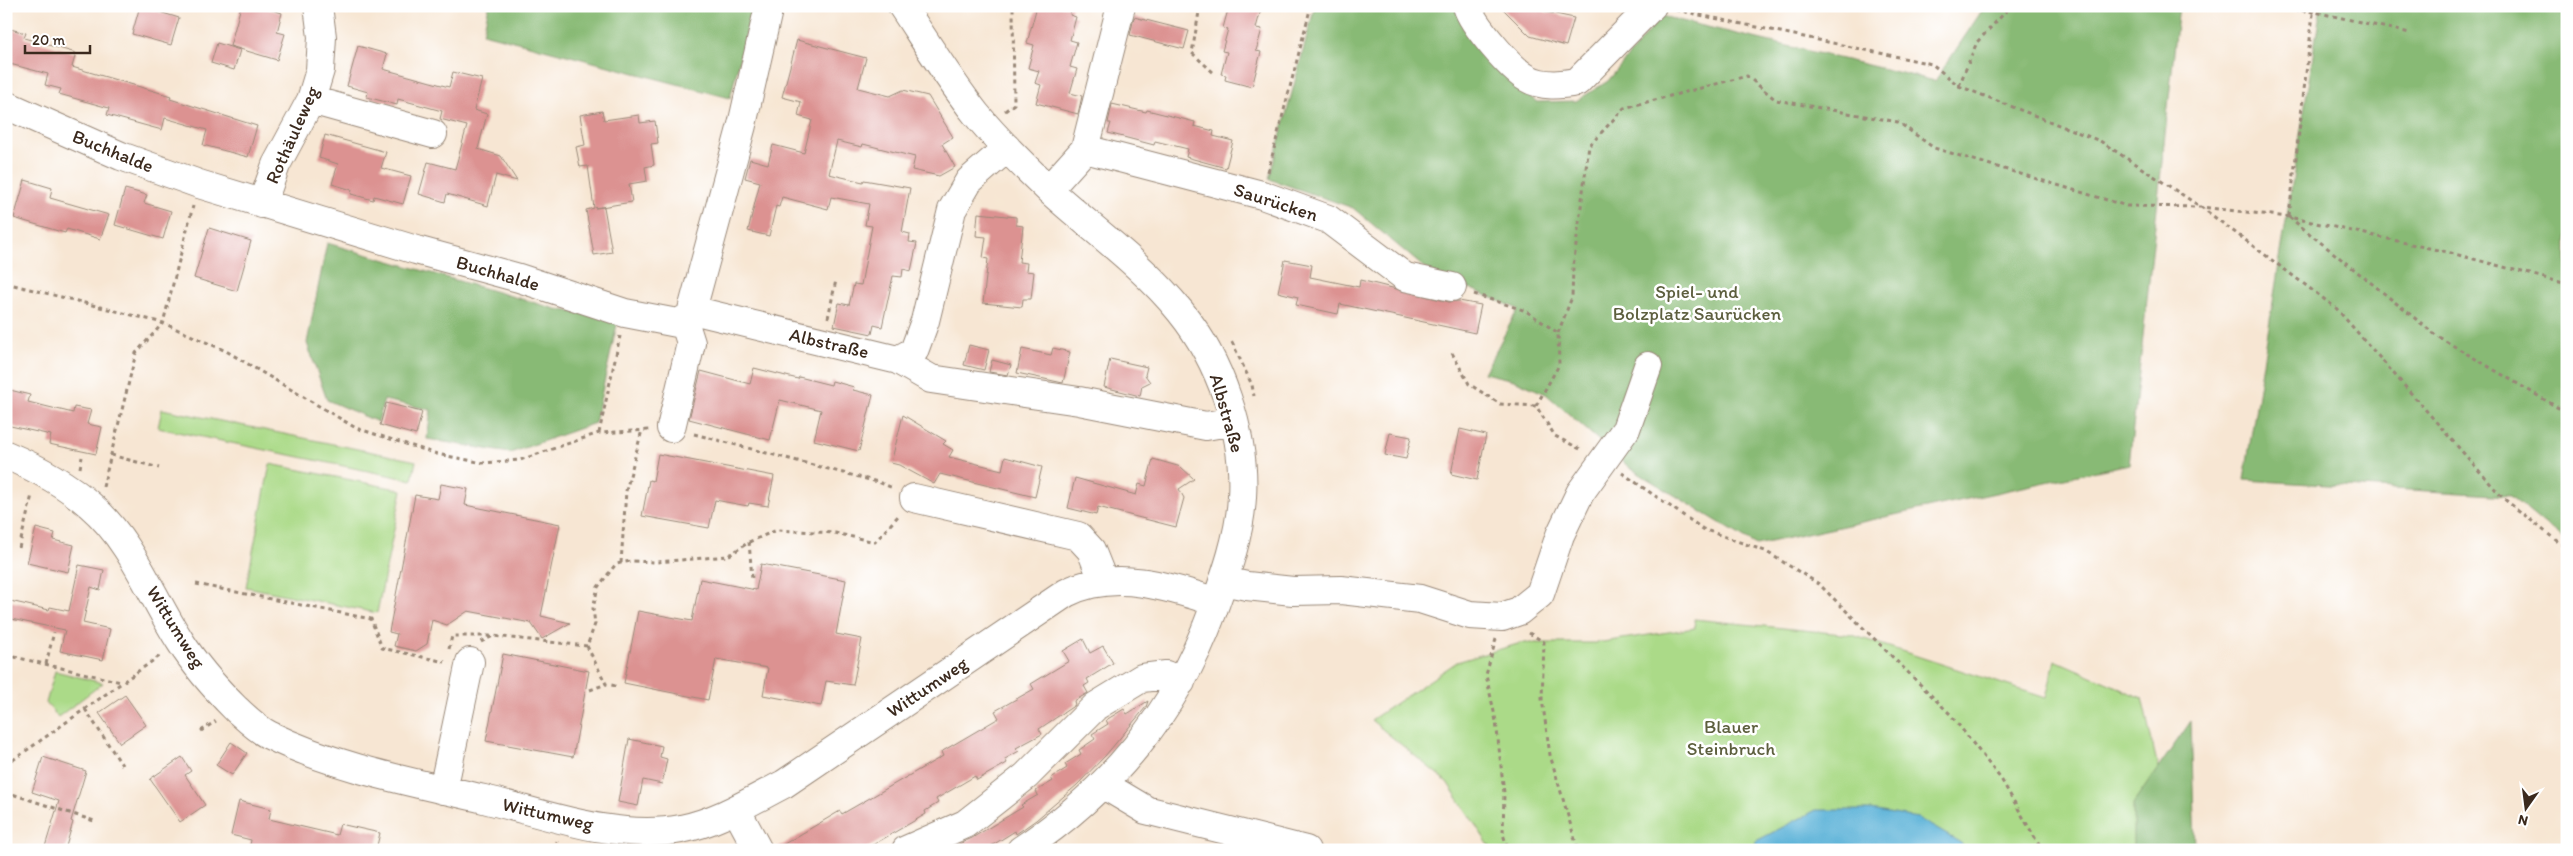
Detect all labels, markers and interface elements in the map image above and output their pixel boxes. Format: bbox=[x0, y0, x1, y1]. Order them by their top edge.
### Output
scale bar bbox=[25, 22, 90, 54]
text: 20 m bbox=[32, 31, 66, 49]
street label: Rothäuleweg bbox=[260, 82, 324, 187]
street label: Buchhalde bbox=[69, 124, 157, 178]
street label: Saurücken bbox=[1231, 178, 1321, 227]
street label: Buchhalde bbox=[454, 250, 542, 296]
park label: Spiel- und Bolzplatz Saurücken bbox=[1613, 280, 1781, 325]
street label: Albstraße bbox=[787, 323, 871, 363]
street label: Albstraße bbox=[1205, 371, 1249, 455]
street label: Wittumweg bbox=[142, 582, 210, 673]
street label: Wittumweg bbox=[882, 651, 972, 722]
park label: Blauer Steinbruch bbox=[1687, 715, 1775, 760]
north arrow bbox=[2500, 784, 2550, 834]
street label: Wittumweg bbox=[500, 792, 596, 836]
text: N bbox=[2516, 811, 2530, 830]

